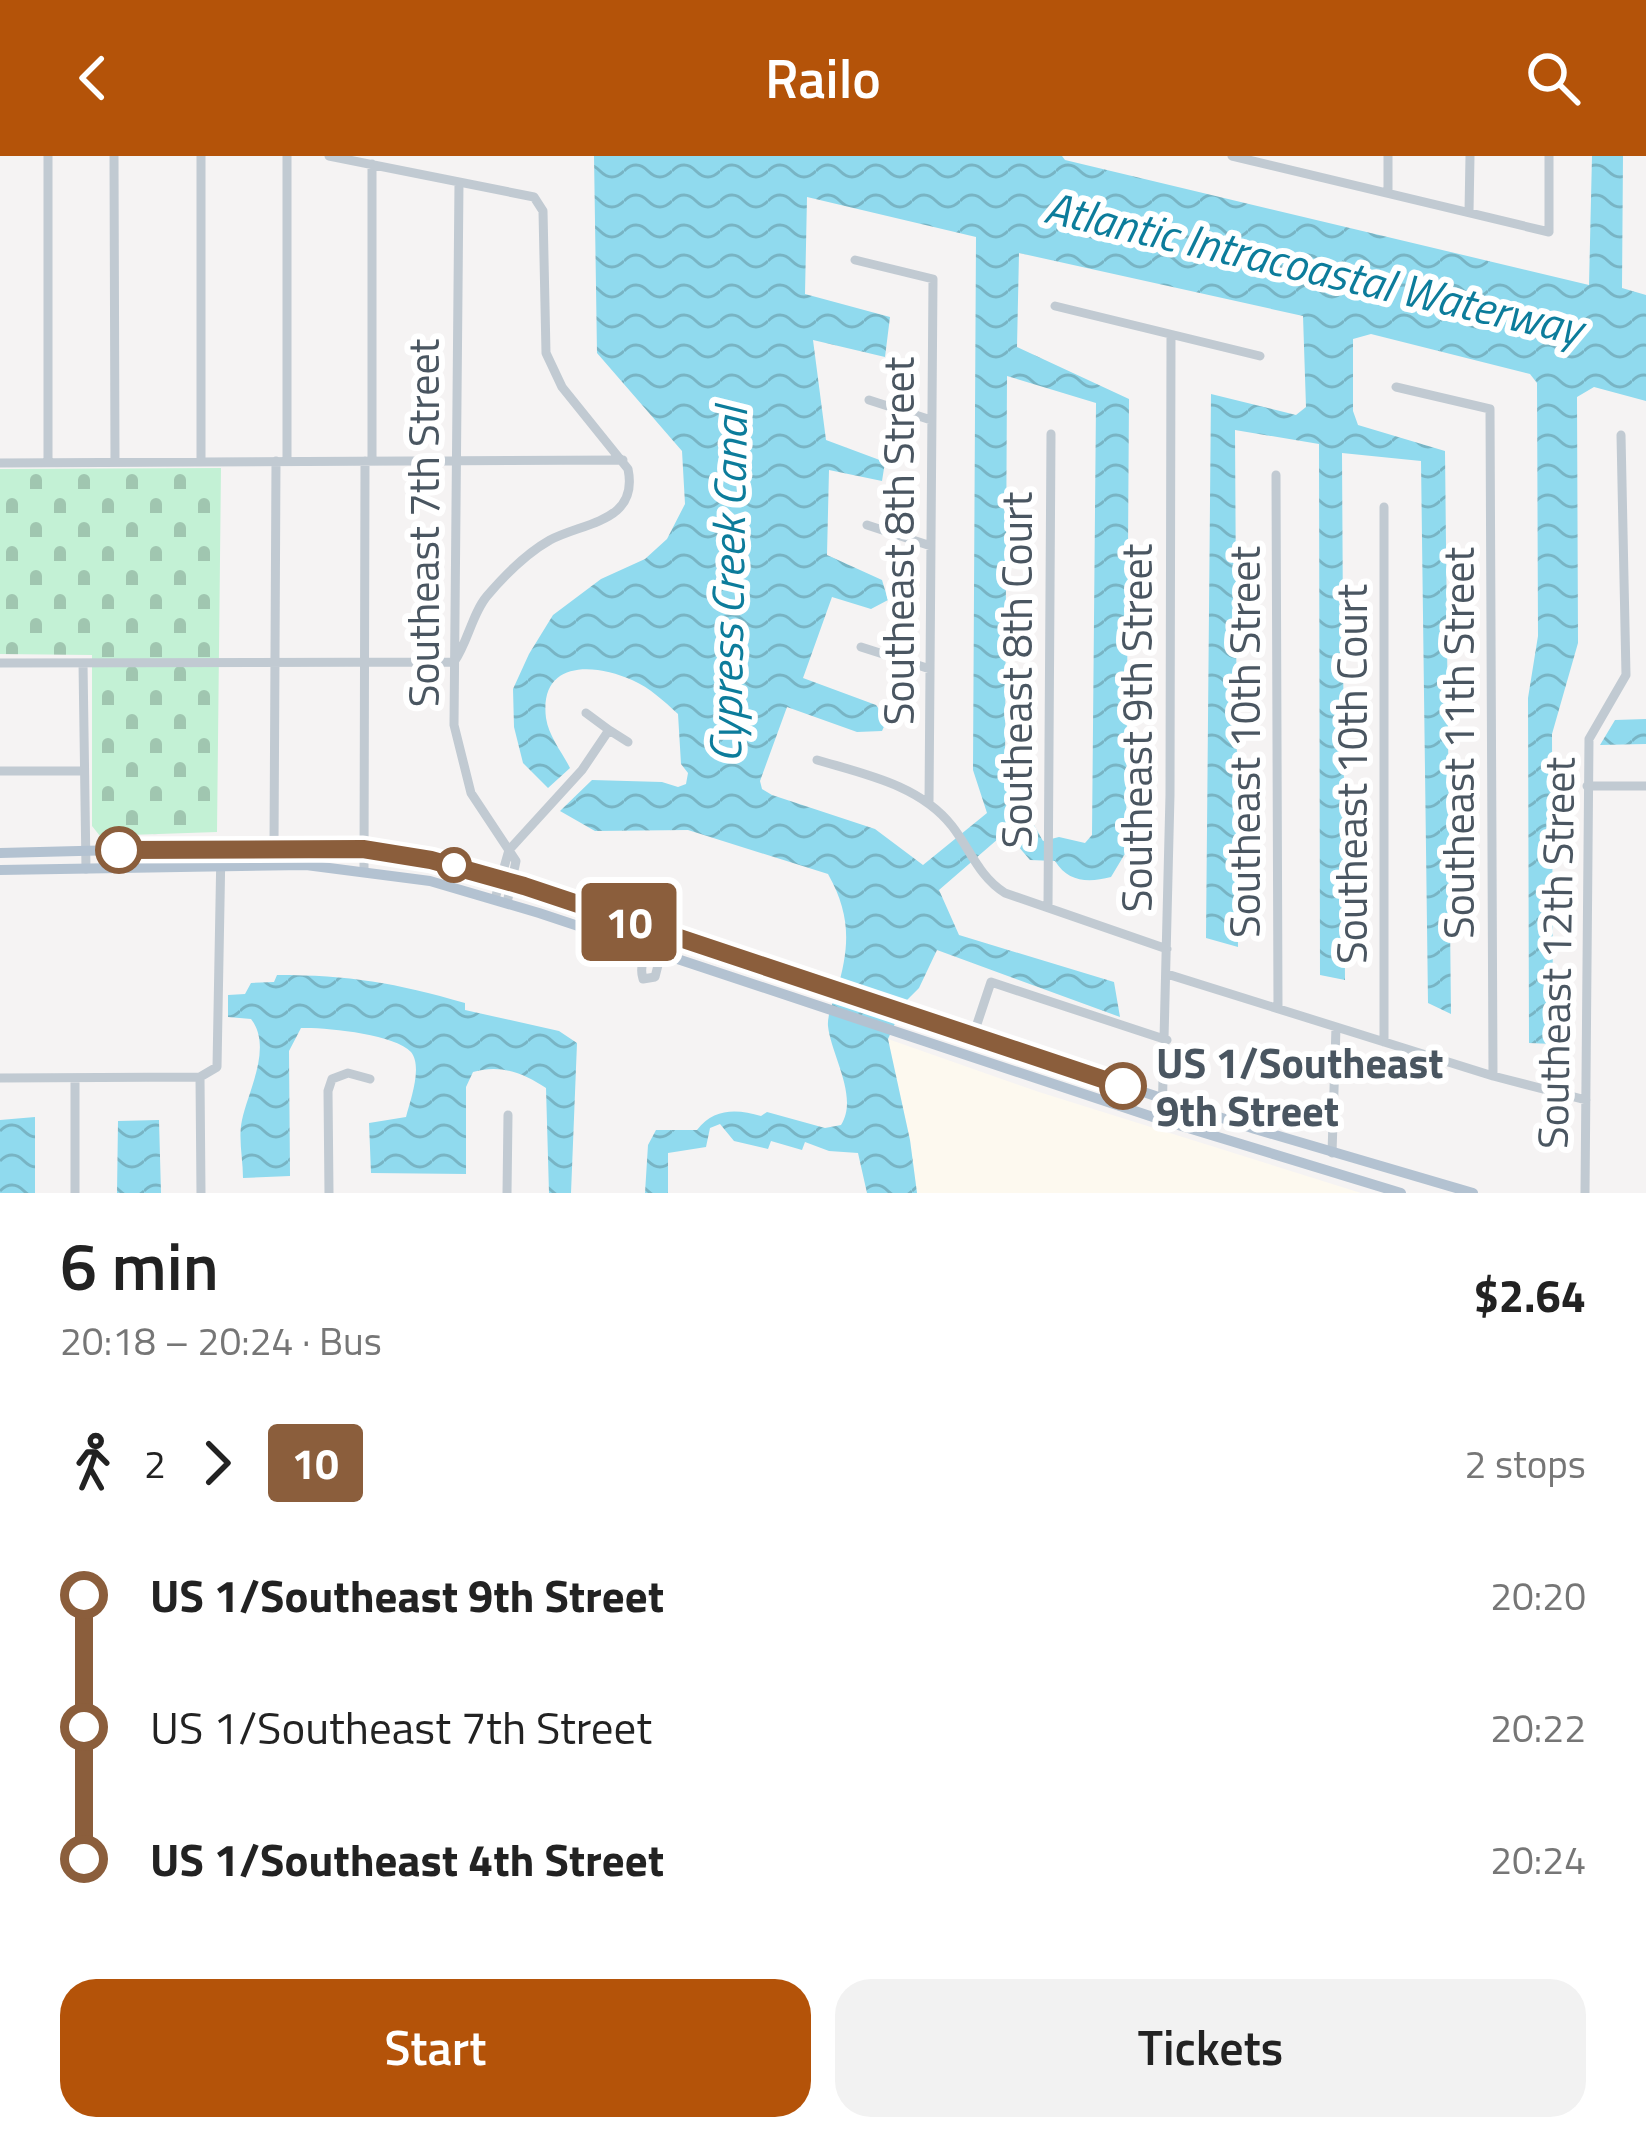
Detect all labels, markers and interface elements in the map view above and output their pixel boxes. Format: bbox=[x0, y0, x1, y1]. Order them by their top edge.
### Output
text: Railo bbox=[765, 37, 881, 119]
icon: back bbox=[60, 45, 126, 111]
icon: search bbox=[1520, 45, 1586, 111]
water label: Atlantic Intracoastal Waterway bbox=[1039, 172, 1594, 363]
street label: Southeast 7th Street bbox=[391, 338, 455, 707]
street label: Southeast 8th Street bbox=[866, 356, 930, 725]
water label: Cypress Creek Canal bbox=[690, 402, 764, 763]
street label: Southeast 8th Court bbox=[984, 491, 1048, 848]
street label: Southeast 9th Street bbox=[1104, 543, 1168, 912]
street label: Southeast 10th Street bbox=[1212, 546, 1276, 938]
street label: Southeast 11th Street bbox=[1426, 547, 1490, 939]
street label: Southeast 10th Court bbox=[1319, 584, 1383, 964]
street label: Southeast 12th Street bbox=[1520, 756, 1590, 1150]
unlabelled marker bbox=[97, 828, 141, 872]
unlabelled marker bbox=[438, 849, 470, 881]
line badge: 10 bbox=[575, 883, 683, 961]
text: 10 bbox=[605, 890, 653, 954]
place label: US 1/Southeast 9th Street bbox=[1156, 1030, 1444, 1142]
marker: US 1/Southeast 9th Street bbox=[1101, 1064, 1145, 1108]
text: 6 min bbox=[60, 1215, 219, 1316]
text: $2.64 bbox=[1474, 1261, 1586, 1329]
text: 20:18 – 20:24 · Bus bbox=[60, 1311, 382, 1370]
icon: walk bbox=[60, 1430, 126, 1496]
icon: forward bbox=[184, 1430, 250, 1496]
text: 10 bbox=[292, 1431, 339, 1495]
text: 2 bbox=[144, 1434, 166, 1493]
text: 2 stops bbox=[1464, 1434, 1586, 1493]
text: US 1/Southeast 9th Street bbox=[150, 1561, 664, 1629]
text: 20:20 bbox=[1490, 1566, 1586, 1625]
text: US 1/Southeast 7th Street bbox=[150, 1693, 652, 1761]
text: 20:22 bbox=[1490, 1698, 1586, 1757]
text: US 1/Southeast 4th Street bbox=[150, 1825, 664, 1893]
text: 20:24 bbox=[1490, 1830, 1586, 1889]
button: Start bbox=[60, 1979, 811, 2117]
button: Tickets bbox=[835, 1979, 1586, 2117]

